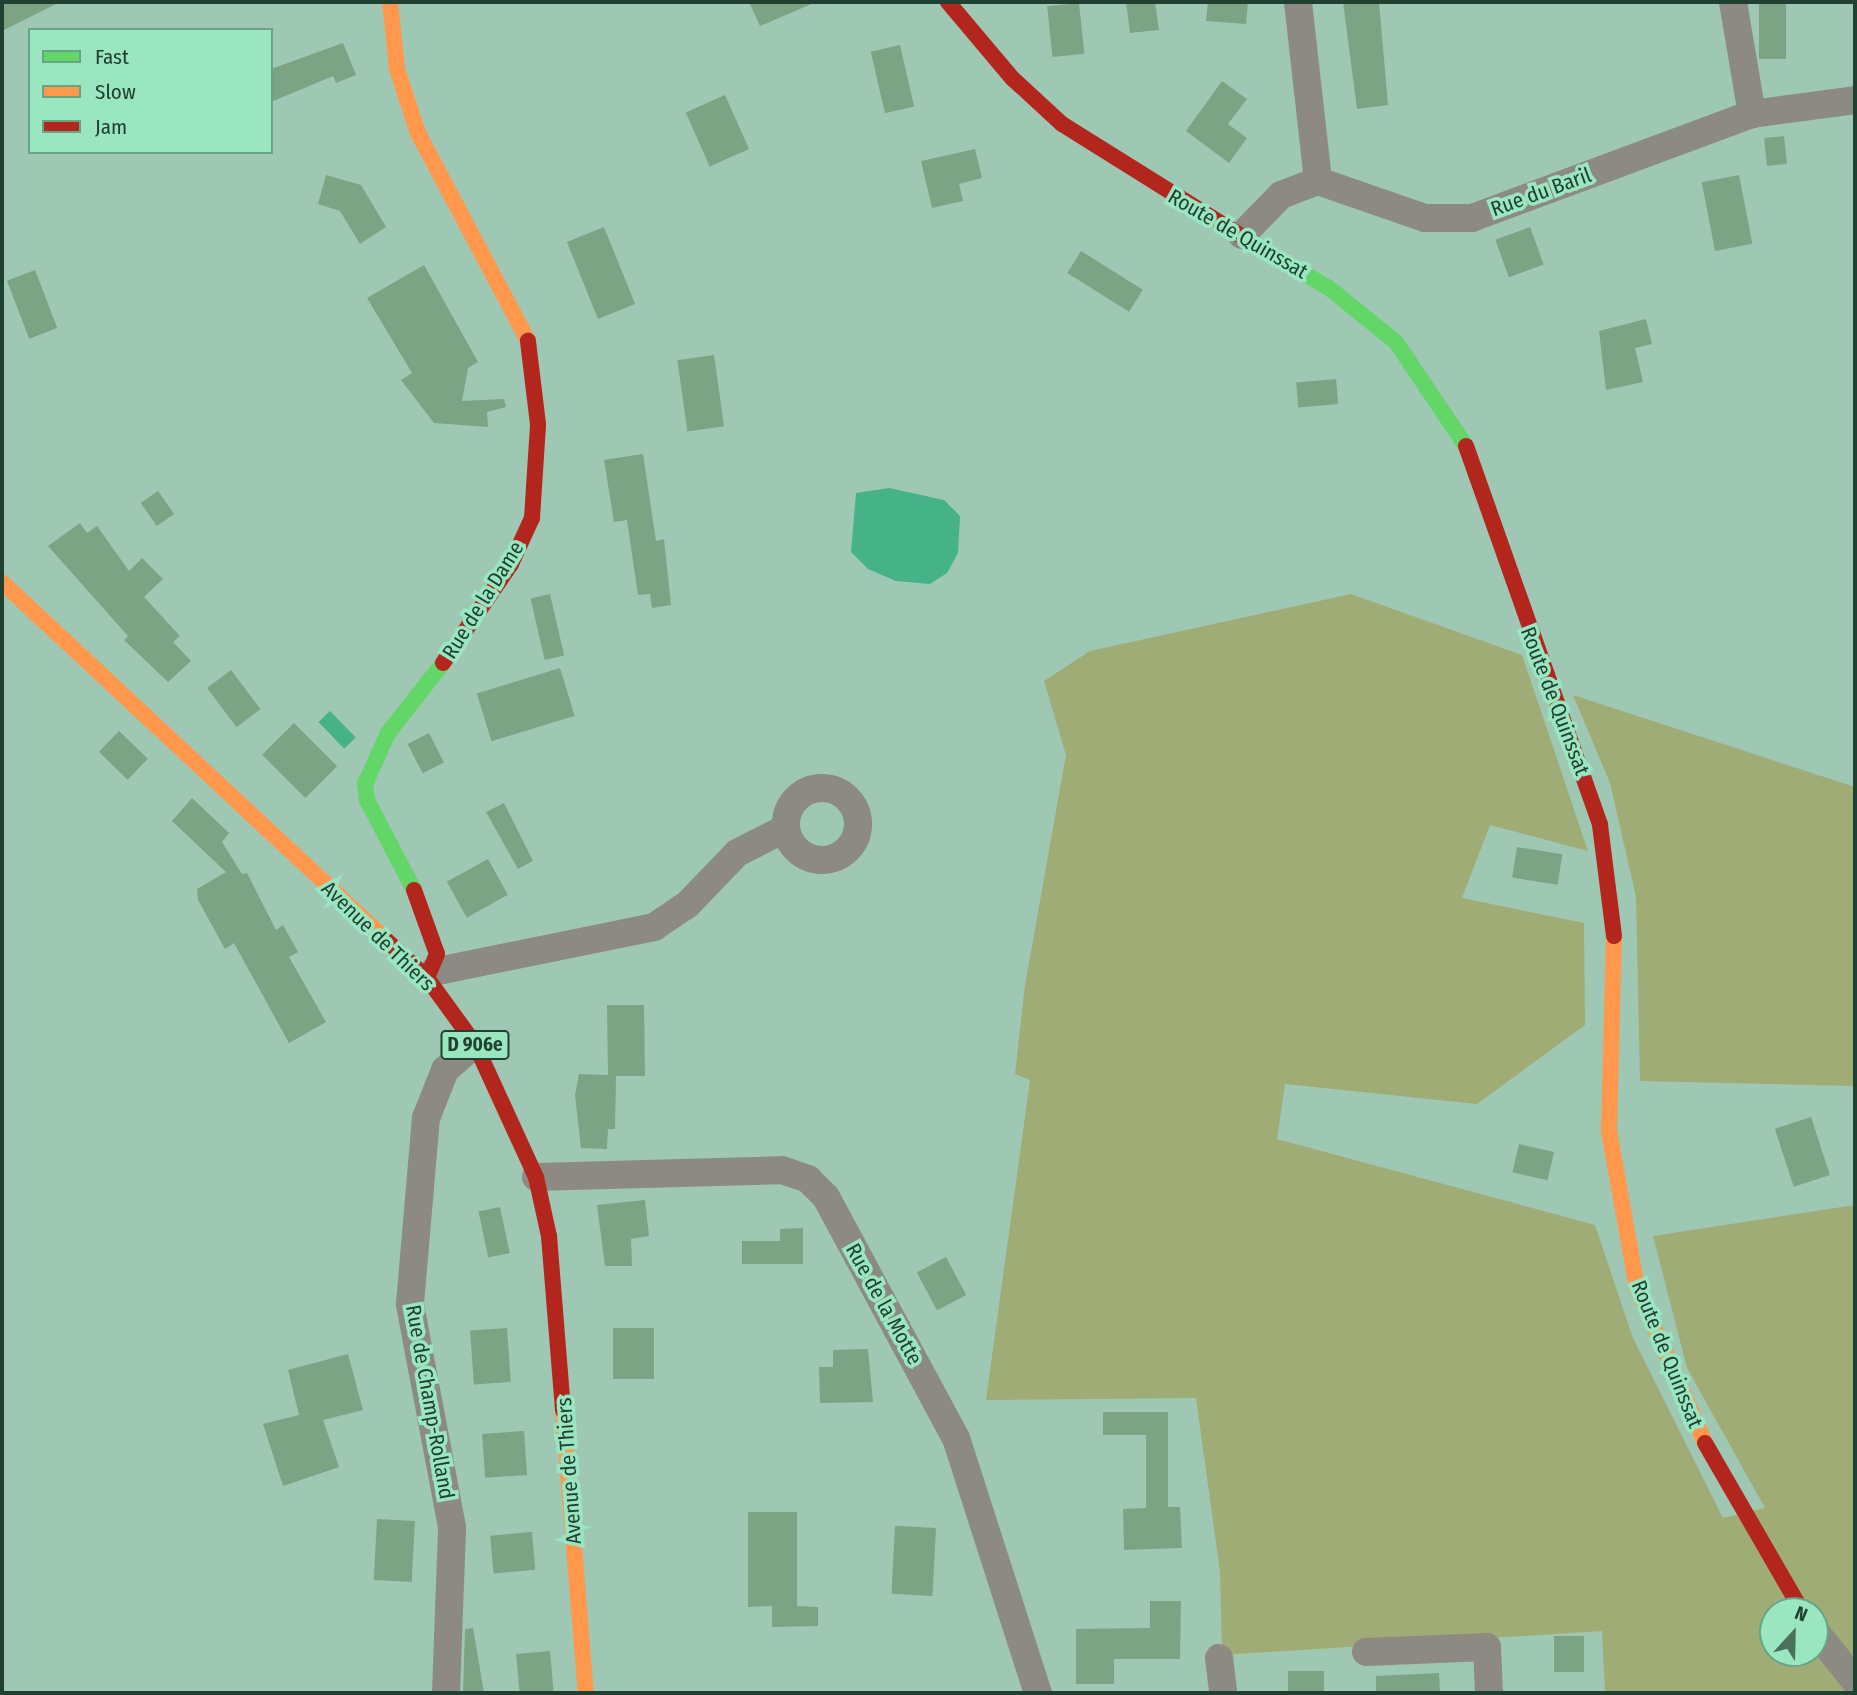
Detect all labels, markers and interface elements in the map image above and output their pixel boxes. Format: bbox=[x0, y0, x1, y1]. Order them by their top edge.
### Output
legend bbox=[28, 28, 273, 154]
text: Fast bbox=[95, 44, 129, 70]
text: Slow bbox=[95, 79, 136, 105]
text: Jam bbox=[95, 114, 127, 140]
street label: Rue du Baril bbox=[1487, 162, 1595, 222]
street label: Route de Quinssat bbox=[1164, 184, 1312, 284]
street label: Rue de la Dame bbox=[437, 537, 529, 663]
street label: Route de Quinssat bbox=[1515, 623, 1595, 779]
street label: Avenue de Thiers bbox=[316, 876, 440, 996]
road number: D 906e bbox=[440, 1030, 510, 1060]
street label: Rue de la Motte bbox=[840, 1239, 928, 1369]
street label: Route de Quinssat bbox=[1626, 1277, 1708, 1431]
street label: Rue de Champ-Rolland bbox=[400, 1303, 460, 1501]
street label: Avenue de Thiers bbox=[551, 1397, 587, 1545]
north arrow bbox=[1759, 1597, 1829, 1667]
text: N bbox=[1792, 1601, 1811, 1627]

